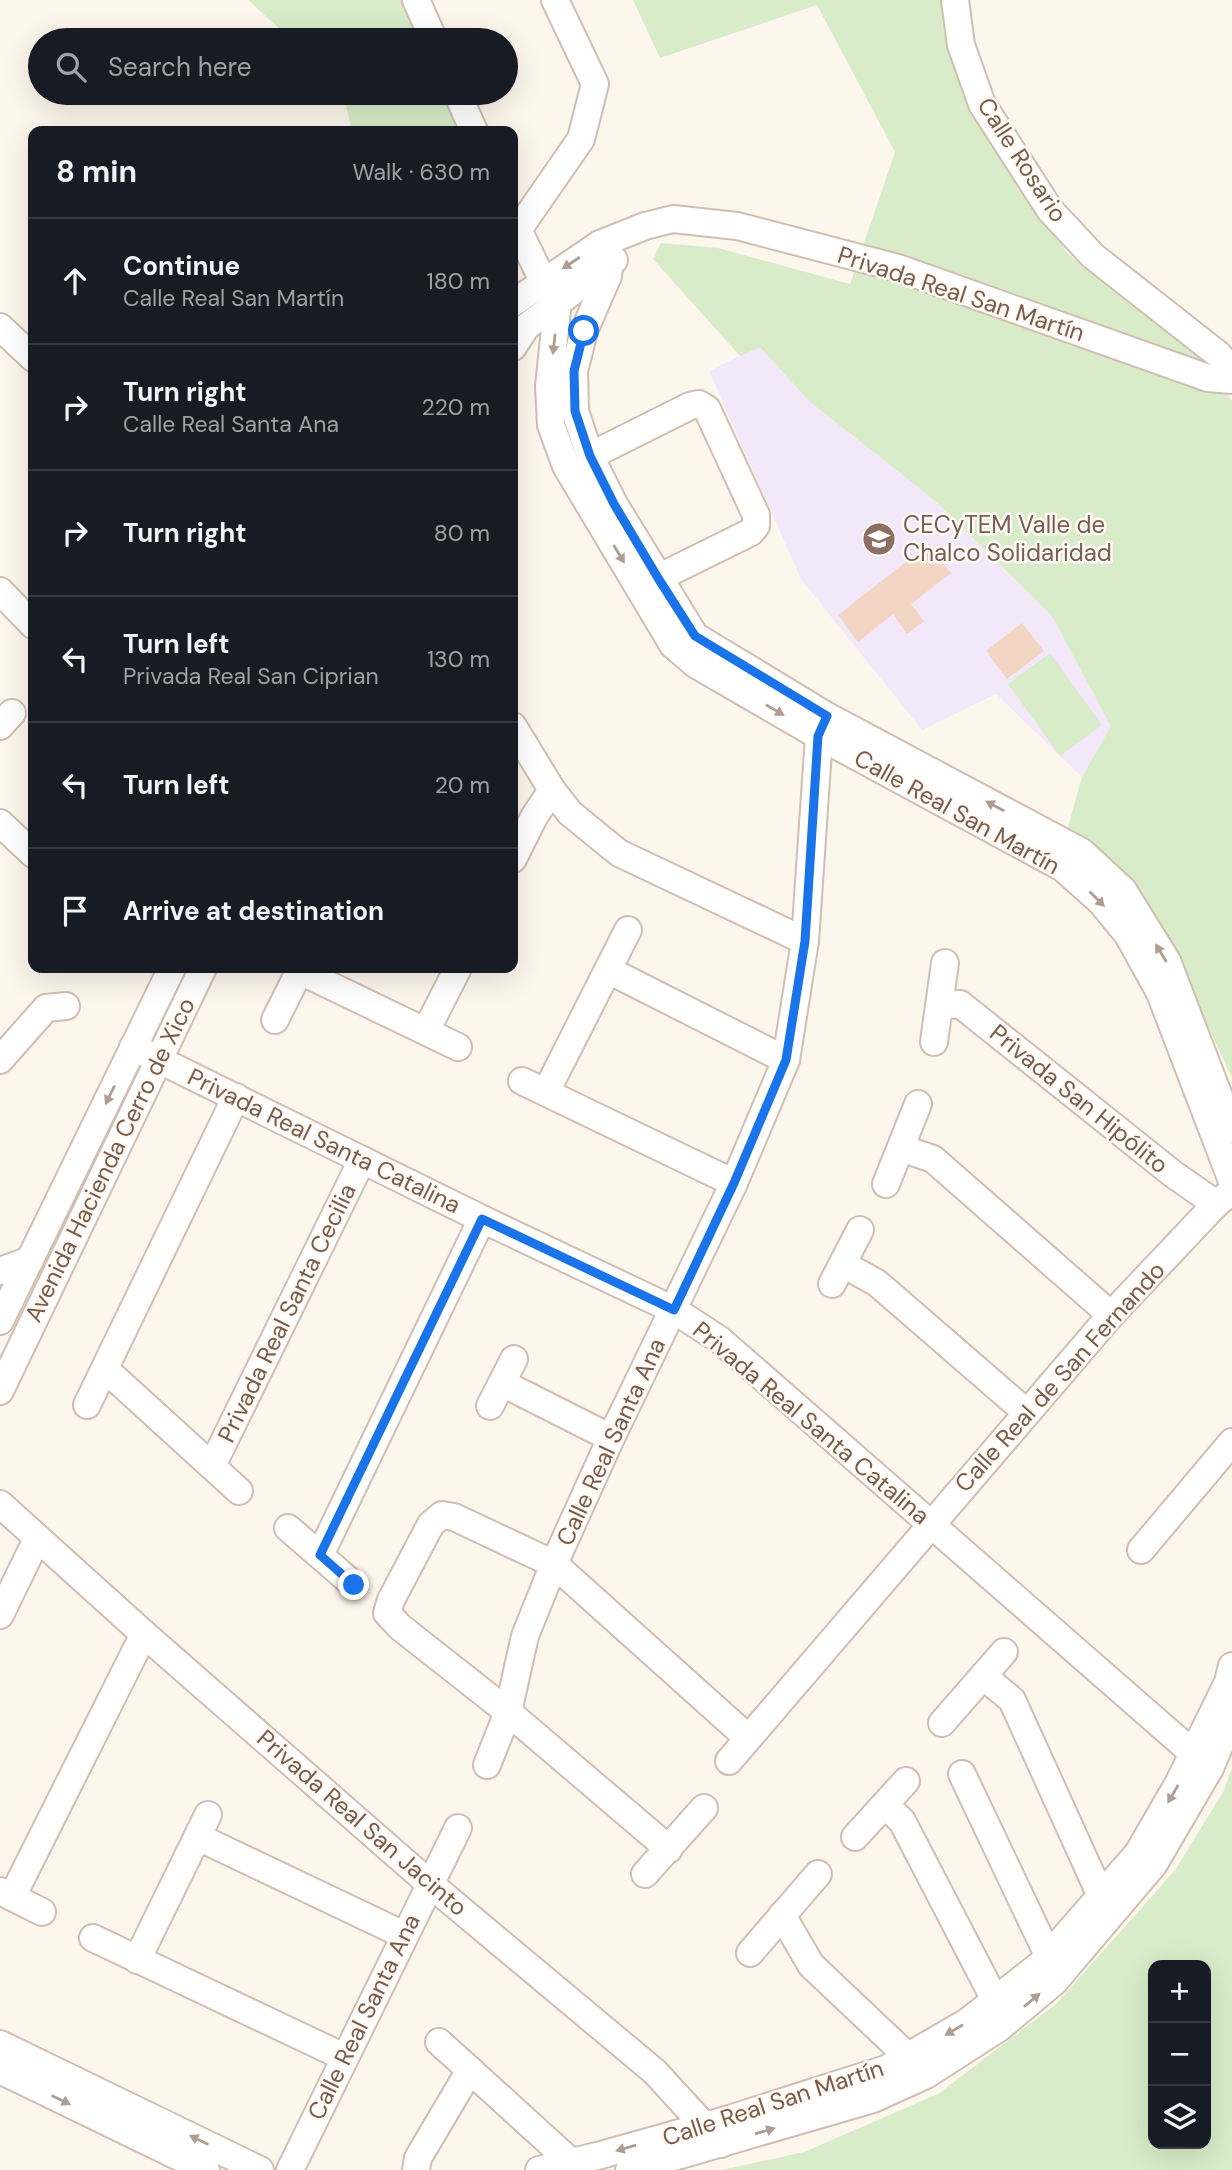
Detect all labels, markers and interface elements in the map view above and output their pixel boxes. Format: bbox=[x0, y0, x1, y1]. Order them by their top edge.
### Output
search box bbox=[28, 28, 518, 105]
icon: search bbox=[52, 48, 90, 86]
text: Search here bbox=[108, 50, 251, 84]
street label: Calle Rosario bbox=[971, 91, 1074, 228]
text: 8 min bbox=[56, 152, 137, 191]
text: Walk · 630 m bbox=[352, 157, 490, 187]
street label: Privada Real San Martín bbox=[834, 239, 1089, 348]
text: Continue bbox=[123, 249, 240, 283]
one-way arrow bbox=[562, 256, 581, 269]
icon: ahead bbox=[56, 262, 94, 300]
text: 180 m bbox=[426, 266, 490, 296]
text: Calle Real San Martín bbox=[123, 283, 344, 313]
route start bbox=[568, 315, 599, 346]
one-way arrow bbox=[548, 333, 559, 355]
text: Turn right bbox=[123, 375, 247, 409]
icon: right bbox=[56, 388, 94, 426]
text: 220 m bbox=[421, 392, 490, 422]
text: Calle Real Santa Ana bbox=[123, 409, 339, 439]
place label: CECyTEM Valle de Chalco Solidaridad bbox=[903, 509, 1112, 568]
icon: right bbox=[56, 514, 94, 552]
text: Turn right bbox=[123, 516, 247, 550]
text: 80 m bbox=[434, 518, 490, 548]
school or university icon: CECyTEM Valle de Chalco Solidaridad bbox=[860, 520, 898, 558]
one-way arrow bbox=[612, 544, 625, 563]
text: Turn left bbox=[123, 627, 230, 661]
icon: left bbox=[56, 640, 94, 678]
text: 130 m bbox=[427, 644, 490, 674]
text: Privada Real San Ciprian bbox=[123, 661, 379, 691]
one-way arrow bbox=[765, 704, 784, 716]
street label: Calle Real San Martín bbox=[849, 742, 1066, 881]
icon: left bbox=[56, 766, 94, 804]
text: Turn left bbox=[123, 768, 230, 802]
text: 20 m bbox=[435, 770, 490, 800]
one-way arrow bbox=[985, 800, 1005, 812]
one-way arrow bbox=[1089, 891, 1105, 907]
icon: arrive bbox=[56, 892, 94, 930]
text: Arrive at destination bbox=[123, 894, 384, 928]
one-way arrow bbox=[1155, 943, 1168, 962]
street label: Avenida Hacienda Cerro de Xico bbox=[17, 992, 202, 1327]
street label: Privada San Hipólito bbox=[984, 1017, 1175, 1180]
street label: Privada Real Santa Catalina bbox=[183, 1061, 466, 1220]
one-way arrow bbox=[104, 1085, 115, 1105]
street label: Privada Real Santa Cecilia bbox=[210, 1178, 363, 1447]
street label: Calle Real de San Fernando bbox=[948, 1255, 1171, 1498]
street label: Privada Real Santa Catalina bbox=[686, 1314, 936, 1531]
street label: Calle Real Santa Ana bbox=[549, 1333, 672, 1550]
route end bbox=[338, 1569, 369, 1600]
street label: Privada Real San Jacinto bbox=[251, 1723, 474, 1923]
one-way arrow bbox=[1167, 1784, 1179, 1804]
street label: Calle Real Santa Ana bbox=[300, 1909, 427, 2125]
map controls bbox=[1148, 1960, 1211, 2149]
button: + bbox=[1148, 1960, 1211, 2023]
one-way arrow bbox=[1023, 1992, 1041, 2008]
button: − bbox=[1148, 2023, 1211, 2086]
one-way arrow bbox=[944, 2024, 964, 2036]
street label: Calle Real San Martín bbox=[658, 2052, 887, 2153]
button: layers bbox=[1148, 2086, 1211, 2149]
one-way arrow bbox=[51, 2094, 71, 2106]
one-way arrow bbox=[755, 2126, 776, 2136]
one-way arrow bbox=[189, 2135, 209, 2146]
one-way arrow bbox=[615, 2144, 636, 2154]

